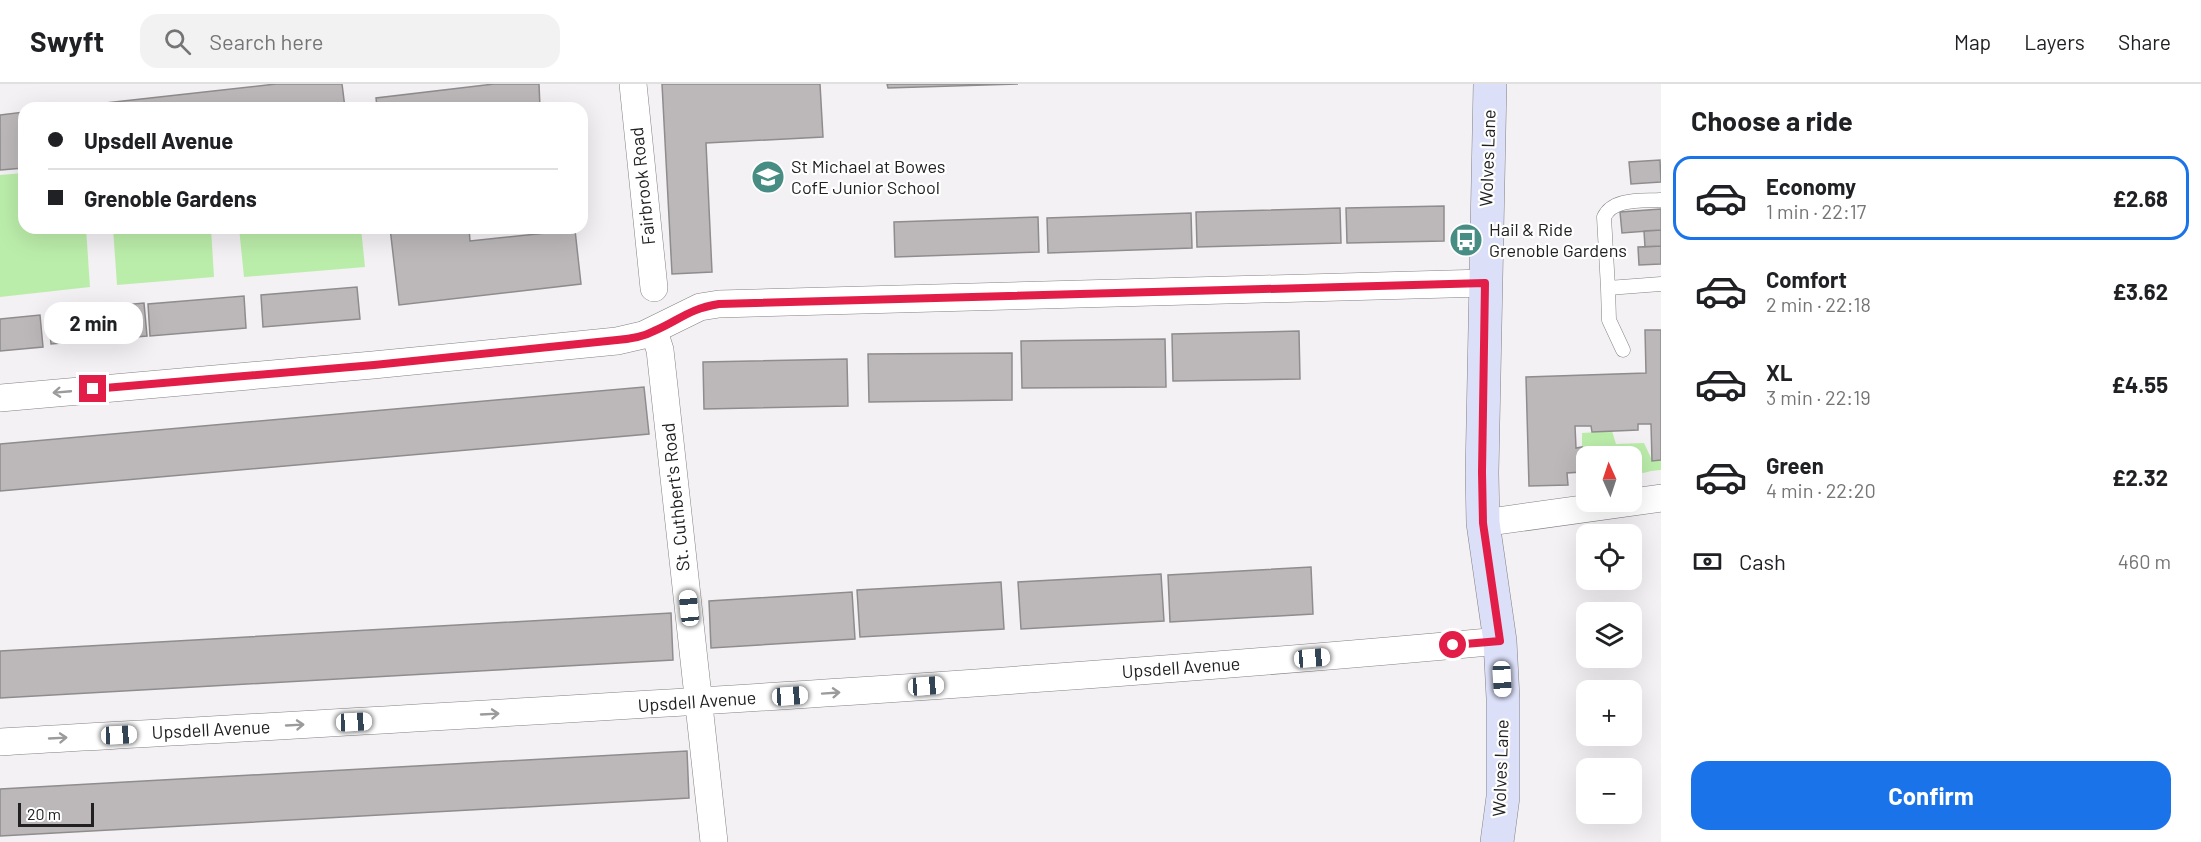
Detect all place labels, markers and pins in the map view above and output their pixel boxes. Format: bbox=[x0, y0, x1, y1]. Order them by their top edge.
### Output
place label: St Michael at Bowes CofE Junior School bbox=[791, 155, 946, 198]
school or university icon: St Michael at Bowes CofE Junior School bbox=[750, 159, 786, 195]
place label: Hail & Ride Grenoble Gardens bbox=[1489, 218, 1627, 261]
bus stop icon: Hail & Ride Grenoble Gardens bbox=[1448, 222, 1484, 258]

